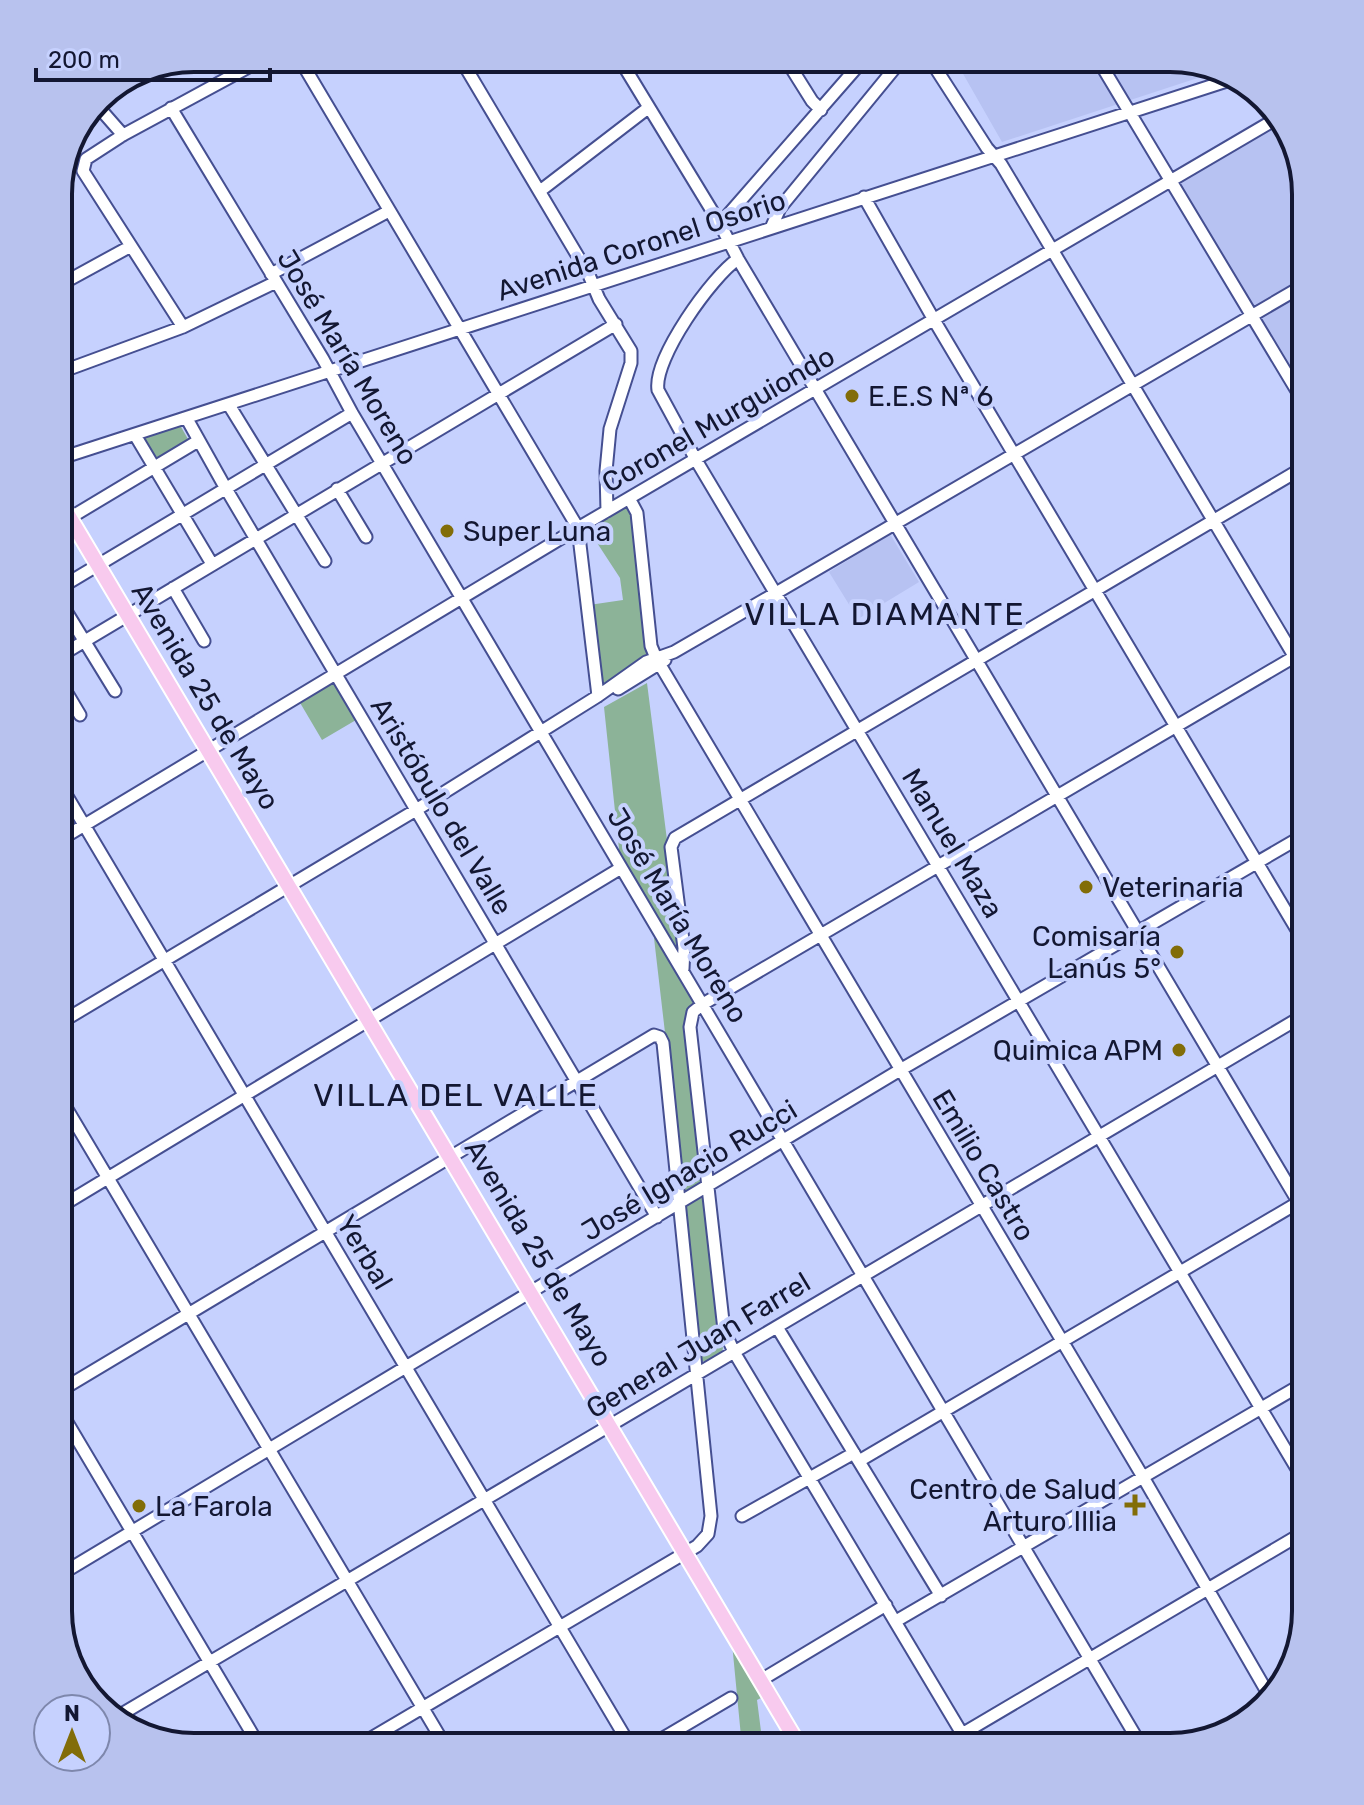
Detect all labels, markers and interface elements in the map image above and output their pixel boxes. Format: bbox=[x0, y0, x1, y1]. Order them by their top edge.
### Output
scale bar bbox=[36, 32, 270, 82]
text: 200 m bbox=[48, 46, 120, 74]
street label: Avenida Coronel Osorio bbox=[493, 183, 790, 308]
street label: José María Moreno bbox=[270, 244, 425, 471]
street label: Coronel Murguiondo bbox=[596, 339, 840, 499]
place label: E.E.S Nª 6 bbox=[868, 380, 993, 413]
marker: E.E.S Nª 6 bbox=[843, 387, 861, 405]
place label: Super Luna bbox=[463, 515, 611, 548]
marker: Super Luna bbox=[438, 522, 456, 540]
street label: Avenida 25 de Mayo bbox=[125, 577, 286, 816]
district label: VILLA DIAMANTE bbox=[744, 595, 1026, 633]
street label: Aristóbulo del Valle bbox=[364, 692, 519, 921]
street label: Manuel Maza bbox=[895, 763, 1010, 924]
street label: José María Moreno bbox=[600, 802, 755, 1029]
place label: Veterinaria bbox=[1102, 871, 1244, 904]
marker: Veterinaria bbox=[1077, 878, 1095, 896]
place label: Comisaría Lanús 5° bbox=[1032, 920, 1161, 985]
marker: Comisaría Lanús 5° bbox=[1168, 943, 1186, 961]
place label: Quimica APM bbox=[993, 1034, 1163, 1067]
marker: Quimica APM bbox=[1170, 1041, 1188, 1059]
district label: VILLA DEL VALLE bbox=[313, 1076, 599, 1114]
street label: Emilio Castro bbox=[925, 1084, 1042, 1247]
street label: José Ignacio Rucci bbox=[576, 1093, 803, 1248]
street label: Avenida 25 de Mayo bbox=[458, 1134, 619, 1373]
street label: Yerbal bbox=[330, 1209, 400, 1295]
street label: General Juan Farrel bbox=[580, 1266, 816, 1425]
place label: Centro de Salud Arturo Illia bbox=[909, 1473, 1117, 1538]
place label: La Farola bbox=[155, 1490, 273, 1523]
marker: Centro de Salud Arturo Illia bbox=[1124, 1494, 1146, 1516]
marker: La Farola bbox=[130, 1497, 148, 1515]
north arrow bbox=[32, 1693, 112, 1773]
text: N bbox=[64, 1700, 80, 1727]

